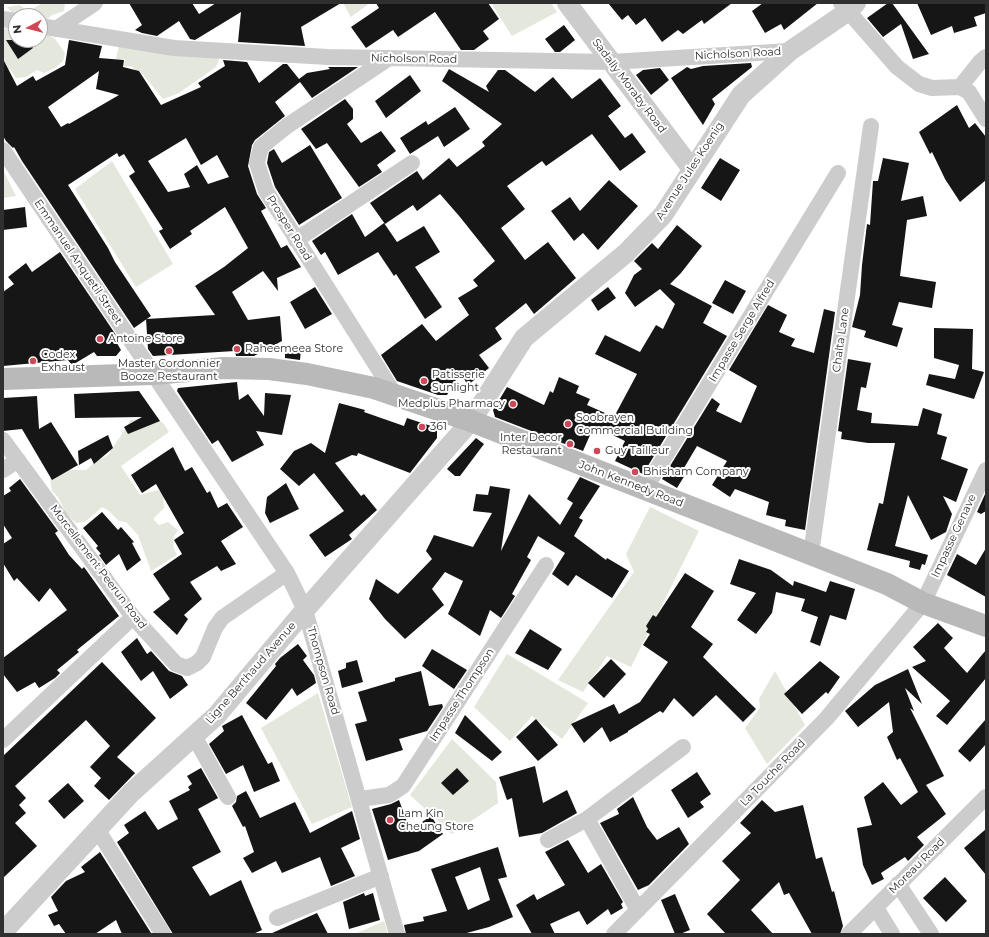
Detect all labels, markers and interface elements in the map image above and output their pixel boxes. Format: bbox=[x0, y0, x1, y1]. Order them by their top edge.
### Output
north arrow bbox=[8, 8, 48, 48]
text: N bbox=[10, 24, 25, 35]
street label: Sadally Moraby Road bbox=[589, 36, 669, 136]
street label: Nicholson Road bbox=[694, 45, 782, 63]
street label: Nicholson Road bbox=[371, 52, 457, 66]
street label: Avenue Jules Koenig bbox=[653, 120, 727, 222]
street label: Prosper Road bbox=[264, 193, 314, 263]
street label: Emmanuel Anquetil Street bbox=[31, 197, 125, 327]
street label: Impasse Serge Alfred bbox=[706, 278, 778, 384]
street label: Chalta Lane bbox=[830, 307, 852, 373]
place label: Antoine Store bbox=[108, 332, 183, 346]
marker: Antoine Store bbox=[95, 334, 105, 344]
place label: Raheemeea Store bbox=[245, 342, 343, 356]
marker: Raheemeea Store bbox=[232, 344, 242, 354]
marker: Master Cordonnier Booze Restaurant bbox=[164, 346, 174, 356]
place label: Codex Exhaust bbox=[41, 348, 85, 374]
marker: Codex Exhaust bbox=[28, 356, 38, 366]
place label: Master Cordonnier Booze Restaurant bbox=[118, 357, 220, 383]
place label: Patisserie Sunlight bbox=[432, 368, 485, 394]
marker: Patisserie Sunlight bbox=[419, 376, 429, 386]
place label: Medplus Pharmacy bbox=[398, 397, 505, 411]
marker: Medplus Pharmacy bbox=[508, 399, 518, 409]
place label: Soobrayen Commercial Building bbox=[576, 411, 693, 437]
marker: Soobrayen Commercial Building bbox=[563, 419, 573, 429]
place label: 361 bbox=[430, 420, 447, 434]
marker: 361 bbox=[417, 422, 427, 432]
place label: Inter Decor Restaurant bbox=[500, 431, 562, 457]
marker: Inter Decor Restaurant bbox=[565, 439, 575, 449]
place label: Guy Tailleur bbox=[605, 444, 670, 458]
marker: Guy Tailleur bbox=[592, 446, 602, 456]
street label: John Kennedy Road bbox=[577, 458, 685, 510]
place label: Bhisham Company bbox=[643, 465, 749, 479]
marker: Bhisham Company bbox=[630, 467, 640, 477]
street label: Impasse Genave bbox=[929, 492, 979, 580]
street label: Morcellement Peerun Road bbox=[47, 502, 149, 632]
street label: Ligne Berthaud Avenue bbox=[203, 619, 299, 727]
street label: Thompson Road bbox=[304, 625, 342, 717]
street label: Impasse Thompson bbox=[427, 646, 497, 744]
street label: La Touche Road bbox=[738, 737, 808, 809]
place label: Lam Kin Cheung Store bbox=[398, 807, 474, 833]
marker: Lam Kin Cheung Store bbox=[385, 815, 395, 825]
street label: Moreau Road bbox=[886, 835, 948, 897]

